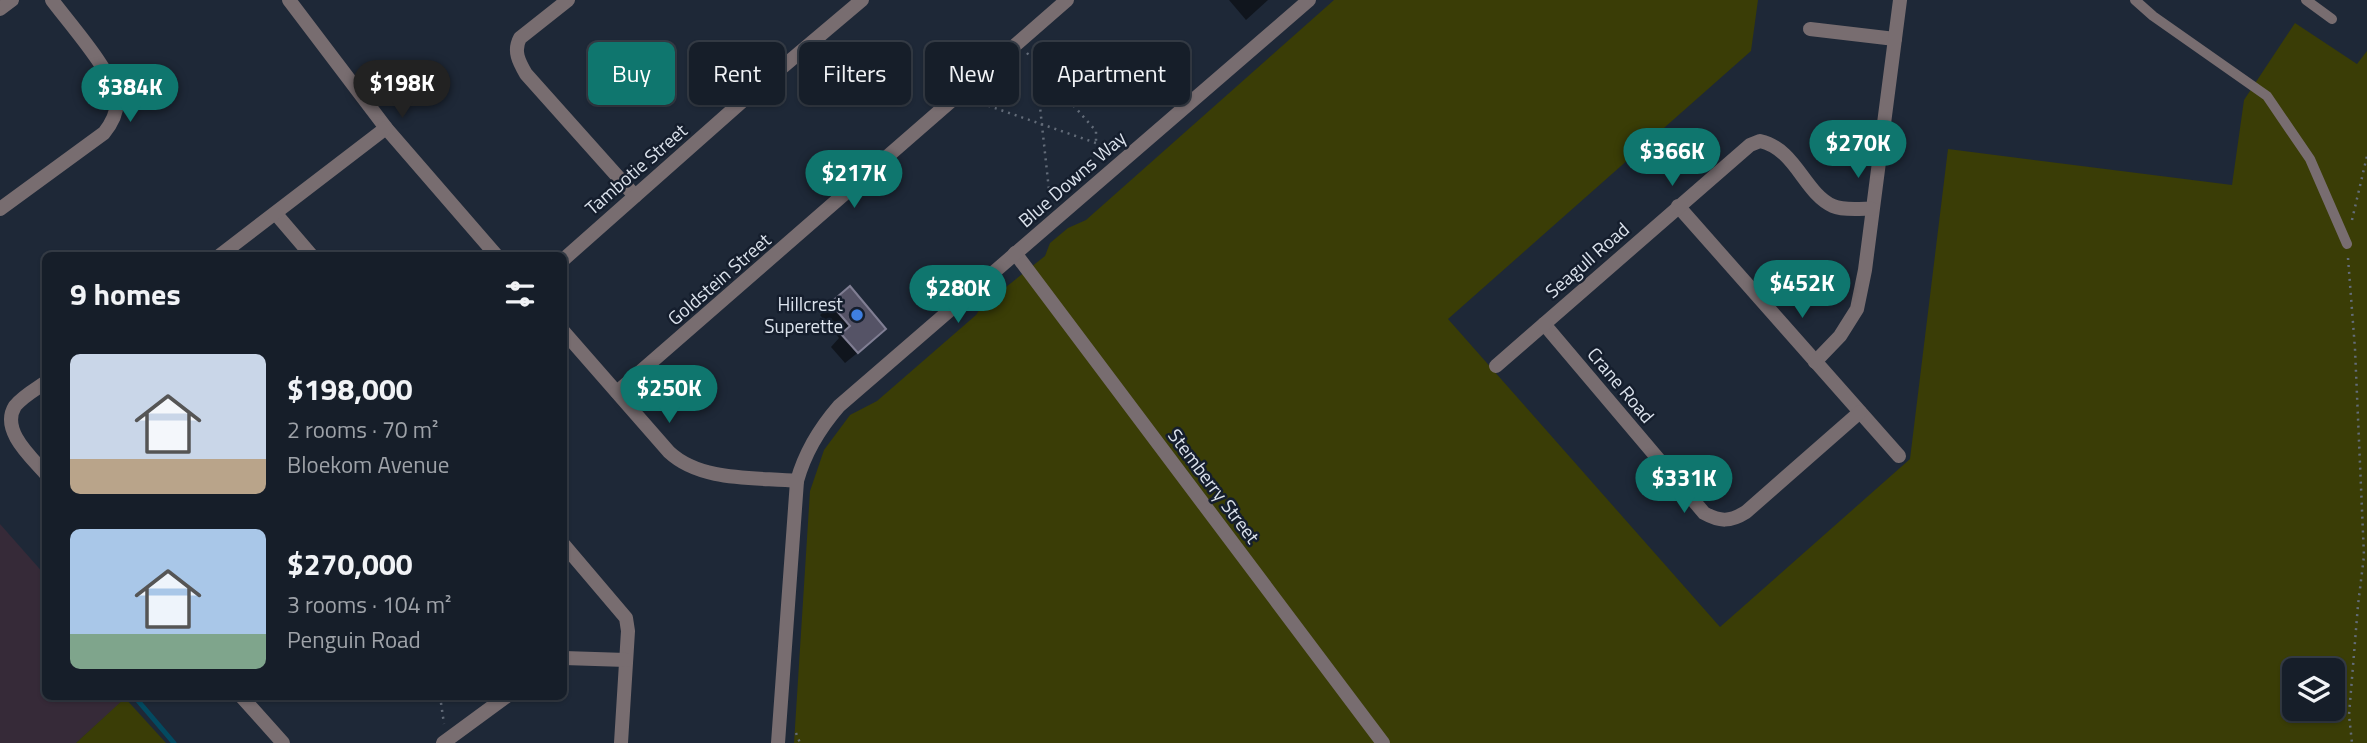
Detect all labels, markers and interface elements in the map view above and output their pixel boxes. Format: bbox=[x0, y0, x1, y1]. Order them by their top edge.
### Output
chip: Buy bbox=[588, 42, 675, 105]
chip: Rent bbox=[689, 42, 785, 105]
chip: Filters bbox=[799, 42, 911, 105]
chip: New bbox=[925, 42, 1019, 105]
chip: Apartment bbox=[1033, 42, 1190, 105]
pin: $198K bbox=[353, 60, 451, 120]
pin: $384K bbox=[81, 64, 179, 124]
text: $198K bbox=[369, 65, 435, 100]
text: $384K bbox=[97, 69, 163, 104]
street label: Tambotie Street bbox=[578, 116, 693, 221]
pin: $270K bbox=[1809, 120, 1907, 180]
street label: Blue Downs Way bbox=[1011, 123, 1132, 234]
text: $270K bbox=[1825, 125, 1891, 160]
pin: $366K bbox=[1623, 128, 1721, 188]
text: $366K bbox=[1639, 133, 1705, 168]
pin: $217K bbox=[805, 150, 903, 210]
text: $217K bbox=[821, 155, 887, 190]
street label: Seagull Road bbox=[1538, 215, 1635, 304]
street label: Goldstein Street bbox=[661, 225, 777, 332]
pin: $452K bbox=[1753, 260, 1851, 320]
text: $452K bbox=[1769, 265, 1835, 300]
pin: $280K bbox=[909, 266, 1007, 325]
text: $280K bbox=[925, 270, 991, 305]
text: 9 homes bbox=[70, 271, 181, 317]
icon: filters bbox=[501, 275, 539, 313]
place label: Hillcrest Superette bbox=[764, 289, 843, 340]
marker: Hillcrest Superette bbox=[849, 307, 865, 323]
street label: Crane Road bbox=[1581, 340, 1662, 429]
text: $198,000 bbox=[287, 366, 413, 412]
pin: $250K bbox=[620, 366, 718, 425]
text: $250K bbox=[636, 370, 702, 405]
icon: home bbox=[126, 382, 210, 466]
text: 2 rooms · 70 m² bbox=[287, 412, 438, 447]
street label: Stemberry Street bbox=[1161, 422, 1268, 550]
text: Bloekom Avenue bbox=[287, 447, 449, 482]
pin: $331K bbox=[1635, 456, 1733, 515]
text: $331K bbox=[1651, 460, 1717, 495]
text: $270,000 bbox=[287, 541, 413, 587]
icon: home bbox=[126, 557, 210, 641]
text: 3 rooms · 104 m² bbox=[287, 587, 451, 622]
text: Penguin Road bbox=[287, 622, 421, 657]
map controls bbox=[2282, 658, 2345, 721]
button: layers bbox=[2282, 658, 2345, 721]

